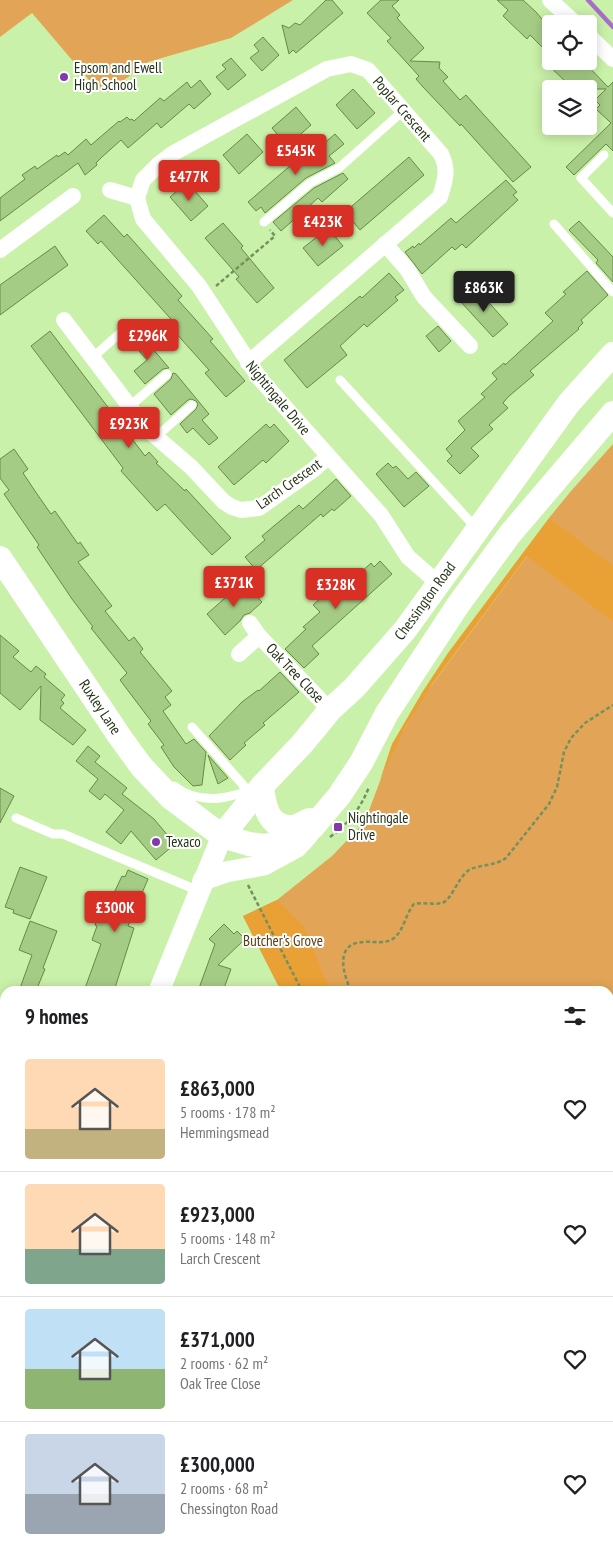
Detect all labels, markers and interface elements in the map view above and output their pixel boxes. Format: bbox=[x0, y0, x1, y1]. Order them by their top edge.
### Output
map controls bbox=[542, 15, 597, 135]
button: locate bbox=[542, 15, 597, 70]
place label: Epsom and Ewell High School bbox=[74, 58, 163, 94]
marker: Epsom and Ewell High School bbox=[58, 71, 70, 83]
street label: Poplar Crescent bbox=[369, 72, 436, 145]
button: layers bbox=[542, 80, 597, 135]
pin: £545K bbox=[261, 134, 331, 176]
text: £545K bbox=[277, 140, 315, 160]
pin: £477K bbox=[154, 160, 224, 202]
text: £477K bbox=[170, 166, 208, 186]
pin: £423K bbox=[288, 204, 358, 247]
text: £423K bbox=[304, 211, 342, 231]
pin: £863K bbox=[449, 270, 519, 313]
text: £863K bbox=[465, 277, 503, 297]
pin: £296K bbox=[113, 318, 183, 361]
text: £296K bbox=[129, 325, 167, 345]
street label: Nightingale Drive bbox=[242, 357, 315, 439]
pin: £923K bbox=[94, 406, 164, 449]
text: £923K bbox=[110, 413, 148, 433]
street label: Larch Crescent bbox=[252, 454, 325, 513]
street label: Chessington Road bbox=[390, 558, 459, 643]
pin: £371K bbox=[199, 566, 269, 608]
pin: £328K bbox=[301, 568, 371, 610]
text: £371K bbox=[215, 572, 253, 592]
text: £328K bbox=[317, 574, 355, 594]
street label: Oak Tree Close bbox=[262, 639, 328, 706]
street label: Ruxley Lane bbox=[75, 675, 126, 738]
place label: Nightingale Drive bbox=[348, 808, 409, 844]
marker: Nightingale Drive bbox=[332, 821, 344, 833]
place label: Texaco bbox=[166, 832, 201, 851]
marker: Texaco bbox=[150, 836, 162, 848]
pin: £300K bbox=[80, 890, 150, 933]
text: £300K bbox=[96, 897, 134, 917]
park label: Butcher's Grove bbox=[243, 931, 323, 950]
icon: filters bbox=[561, 1002, 589, 1030]
text: 9 homes bbox=[25, 1003, 88, 1030]
text: £863,000 bbox=[180, 1075, 255, 1102]
icon: home bbox=[65, 1079, 125, 1139]
icon: heart bbox=[561, 1095, 589, 1123]
text: 5 rooms · 178 m² bbox=[180, 1102, 276, 1122]
text: Hemmingsmead bbox=[180, 1122, 269, 1142]
text: £923,000 bbox=[180, 1201, 255, 1228]
icon: home bbox=[65, 1204, 125, 1264]
icon: heart bbox=[561, 1220, 589, 1248]
text: 5 rooms · 148 m² bbox=[180, 1228, 276, 1248]
text: Larch Crescent bbox=[180, 1248, 260, 1268]
text: £371,000 bbox=[180, 1326, 255, 1353]
icon: home bbox=[65, 1329, 125, 1389]
icon: heart bbox=[561, 1345, 589, 1373]
text: 2 rooms · 62 m² bbox=[180, 1353, 268, 1373]
text: Oak Tree Close bbox=[180, 1373, 261, 1393]
text: £300,000 bbox=[180, 1451, 255, 1478]
icon: home bbox=[65, 1454, 125, 1514]
icon: heart bbox=[561, 1470, 589, 1498]
text: 2 rooms · 68 m² bbox=[180, 1478, 268, 1498]
text: Chessington Road bbox=[180, 1498, 278, 1518]

